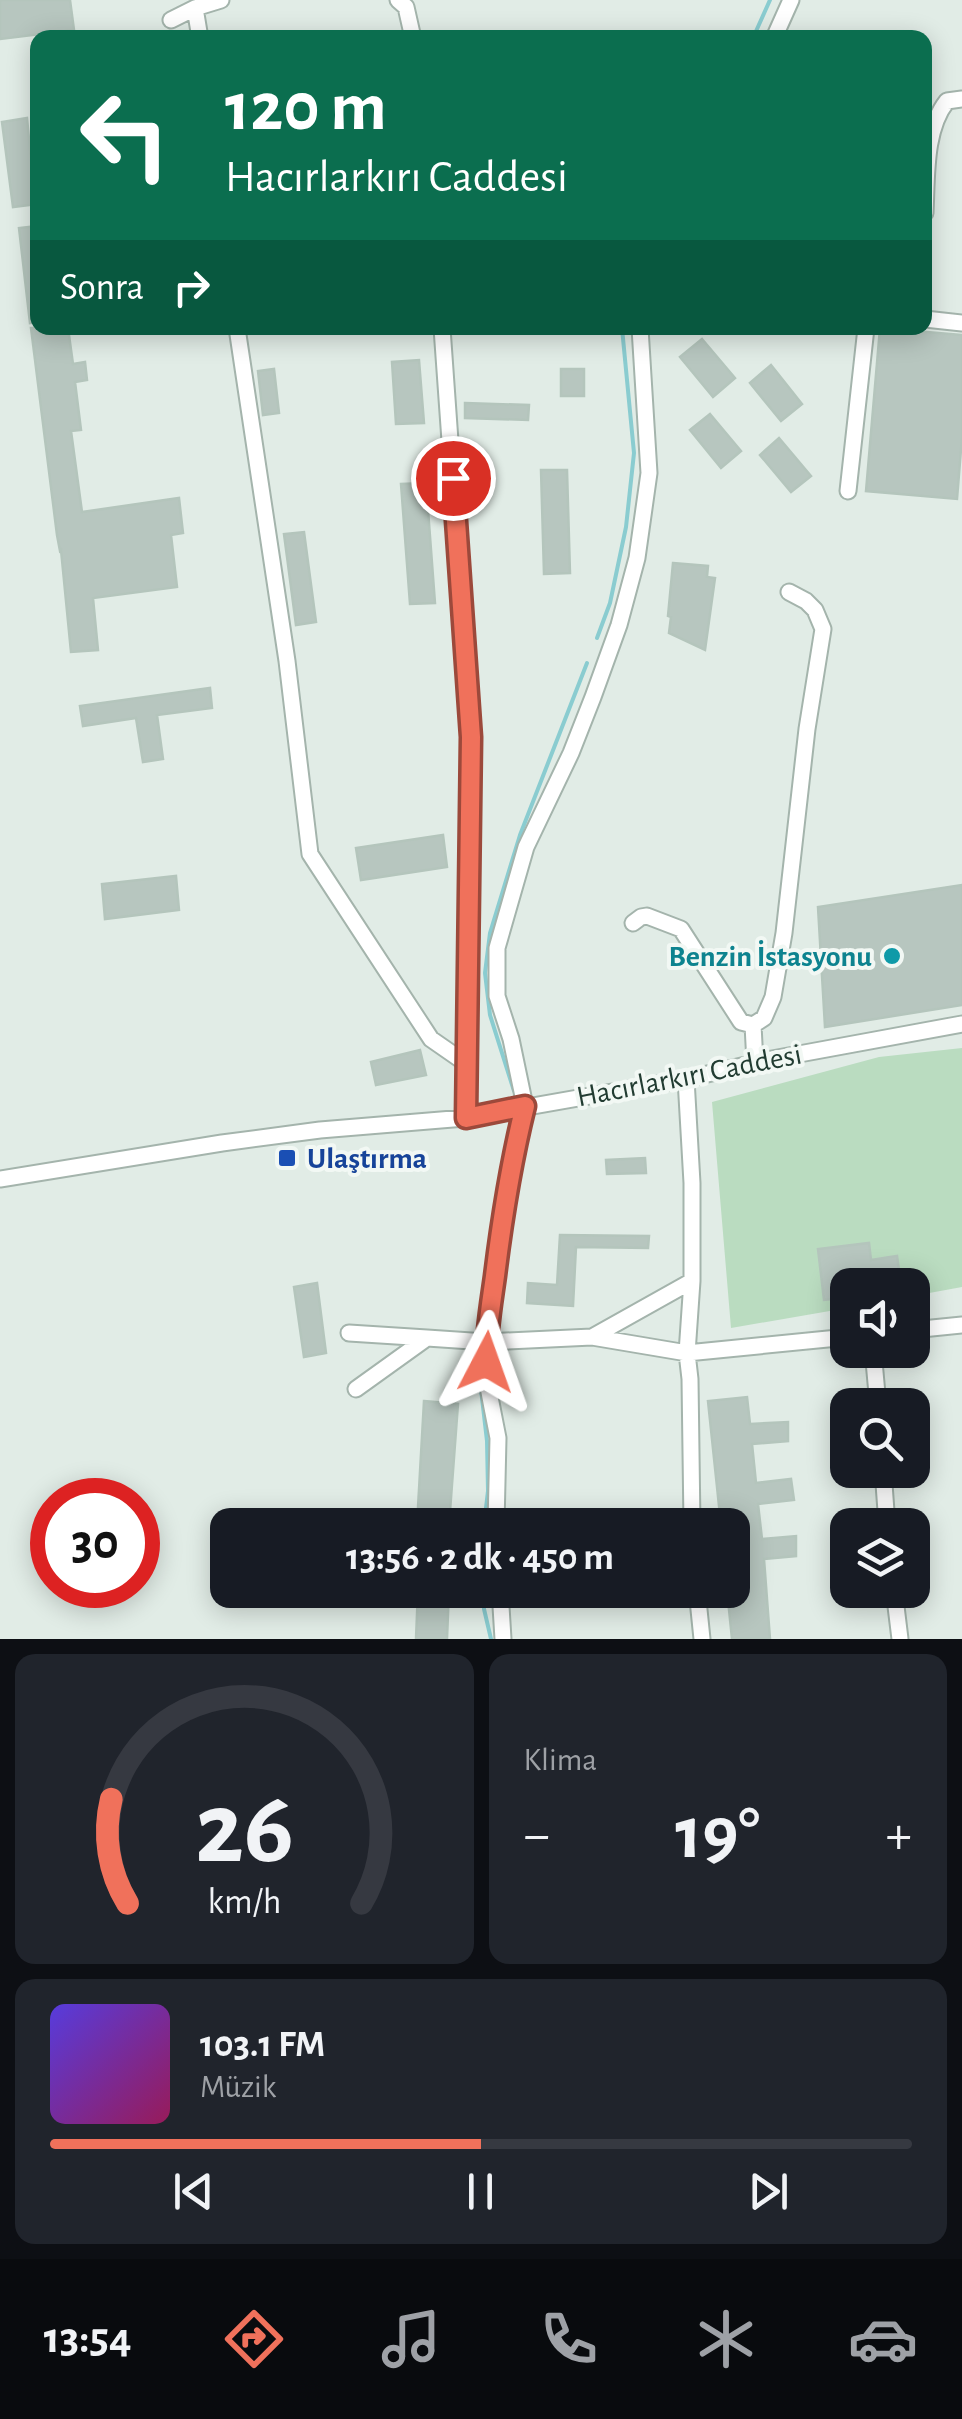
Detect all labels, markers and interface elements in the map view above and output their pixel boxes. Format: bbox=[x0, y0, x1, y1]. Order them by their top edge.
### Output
icon: left bbox=[60, 70, 190, 200]
text: 120 m bbox=[225, 73, 387, 143]
text: Hacırlarkırı Caddesi bbox=[225, 155, 568, 200]
icon: right bbox=[164, 260, 219, 315]
text: Sonra bbox=[60, 269, 144, 307]
pin bbox=[411, 436, 496, 521]
icon: arrive bbox=[426, 451, 481, 506]
place label: Benzin İstasyonu bbox=[668, 940, 872, 972]
marker: Benzin İstasyonu bbox=[881, 945, 903, 967]
street label: Hacırlarkırı Caddesi bbox=[574, 1039, 804, 1113]
place label: Ulaştırma bbox=[307, 1144, 427, 1174]
marker: Ulaştırma bbox=[276, 1147, 298, 1169]
map controls bbox=[830, 1268, 930, 1608]
button: sound bbox=[830, 1268, 930, 1368]
position arrow bbox=[434, 1310, 538, 1414]
button: search bbox=[830, 1388, 930, 1488]
speed limit sign: 30 bbox=[30, 1478, 160, 1608]
button: layers bbox=[830, 1508, 930, 1608]
text: 13:56 · 2 dk · 450 m bbox=[346, 1539, 614, 1577]
text: Klima bbox=[524, 1744, 597, 1776]
text: 26 bbox=[195, 1778, 294, 1882]
text: 19° bbox=[675, 1797, 760, 1872]
text: − bbox=[524, 1808, 550, 1863]
text: + bbox=[886, 1808, 912, 1863]
text: km/h bbox=[207, 1884, 281, 1920]
text: 103.1 FM bbox=[200, 2026, 325, 2064]
text: Müzik bbox=[200, 2071, 276, 2103]
icon: previous bbox=[166, 2164, 221, 2219]
icon: pause bbox=[453, 2164, 508, 2219]
icon: next bbox=[741, 2164, 796, 2219]
icon: directions bbox=[219, 2304, 289, 2374]
icon: music bbox=[376, 2304, 446, 2374]
icon: phone bbox=[534, 2304, 604, 2374]
icon: climate bbox=[691, 2304, 761, 2374]
icon: car bbox=[848, 2304, 918, 2374]
text: 13:54 bbox=[44, 2316, 132, 2361]

